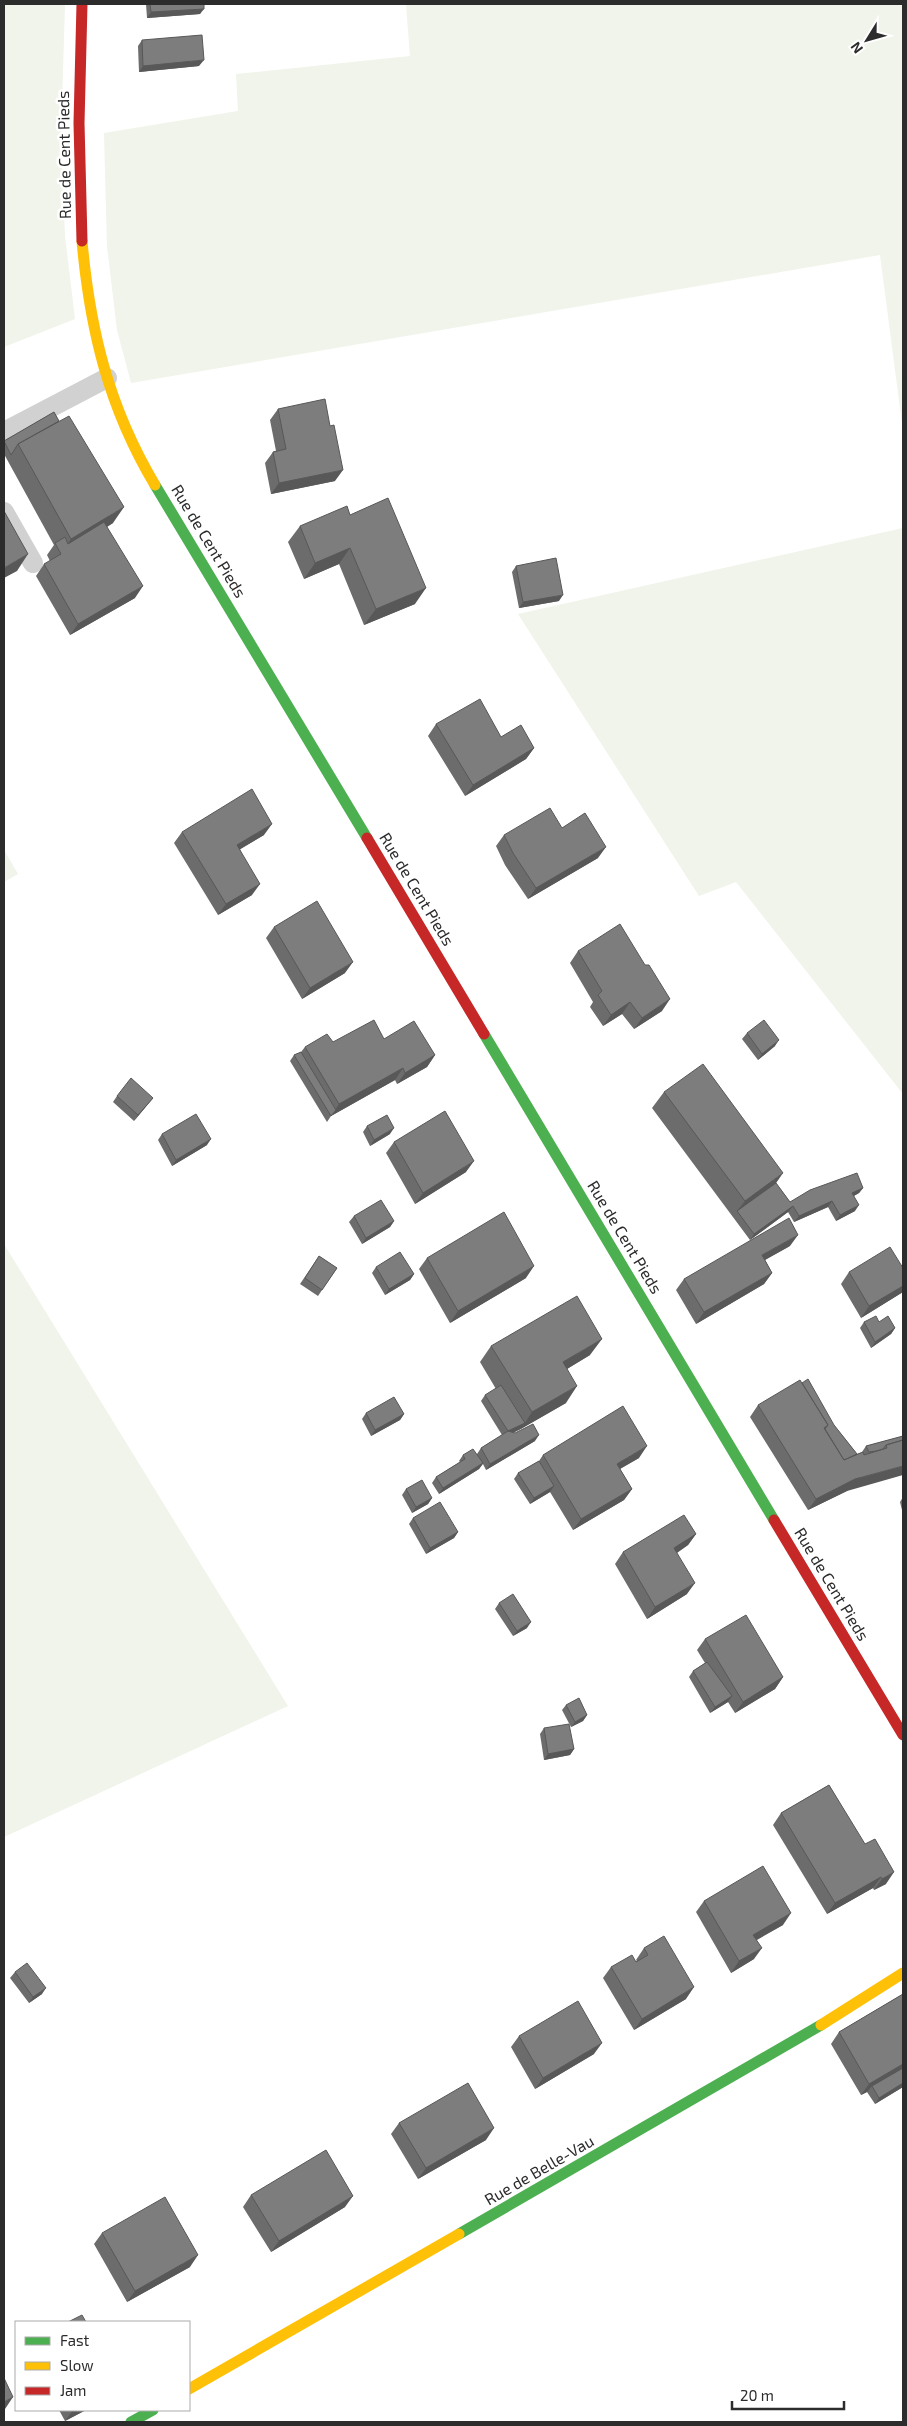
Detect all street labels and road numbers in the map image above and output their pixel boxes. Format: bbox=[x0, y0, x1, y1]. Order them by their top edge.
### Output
street label: Rue de Cent Pieds bbox=[53, 91, 74, 219]
street label: Rue de Cent Pieds bbox=[168, 481, 251, 601]
street label: Rue de Cent Pieds bbox=[376, 829, 459, 949]
street label: Rue de Cent Pieds bbox=[584, 1177, 667, 1297]
street label: Rue de Cent Pieds bbox=[791, 1524, 874, 1644]
street label: Rue de Belle-Vau bbox=[481, 2131, 597, 2209]

